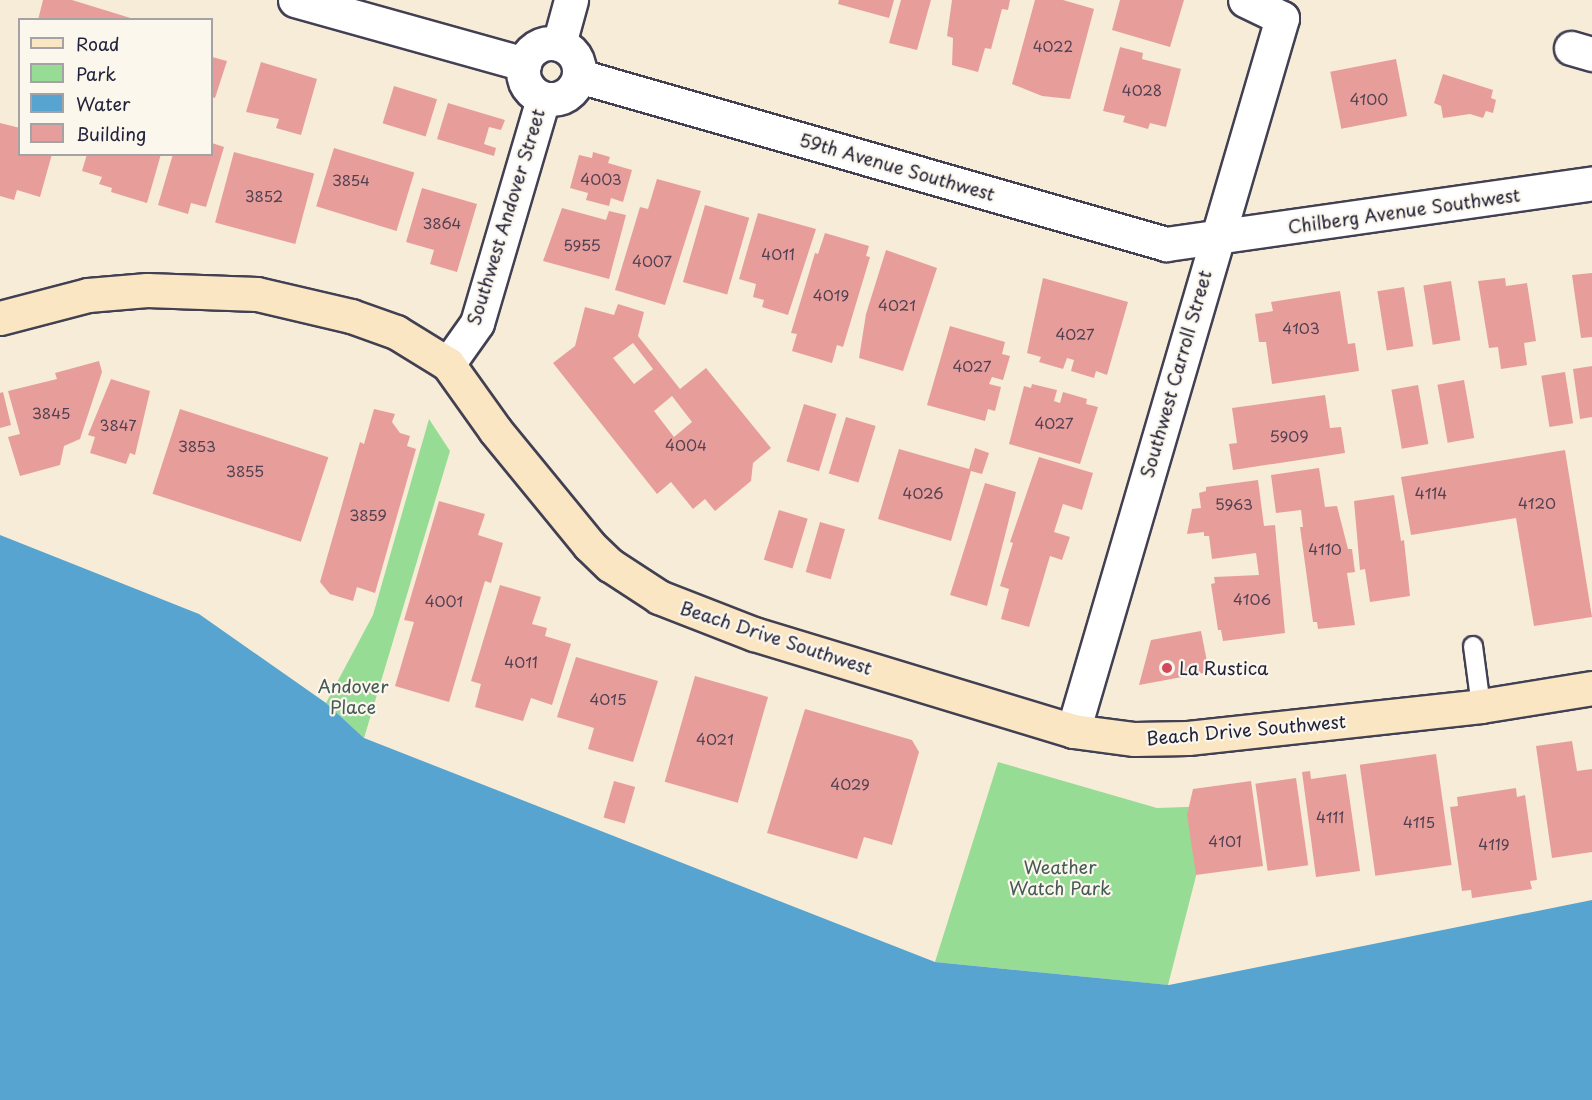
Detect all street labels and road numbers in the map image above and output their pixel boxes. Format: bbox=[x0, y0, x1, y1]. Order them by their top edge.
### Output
street label: Southwest Andover Street bbox=[463, 106, 549, 328]
street label: 59th Avenue Southwest bbox=[797, 129, 997, 205]
street label: Chilberg Avenue Southwest bbox=[1287, 184, 1521, 238]
street label: Southwest Carroll Street bbox=[1136, 268, 1216, 480]
street label: Beach Drive Southwest bbox=[678, 597, 874, 679]
street label: Beach Drive Southwest bbox=[1146, 711, 1346, 749]

